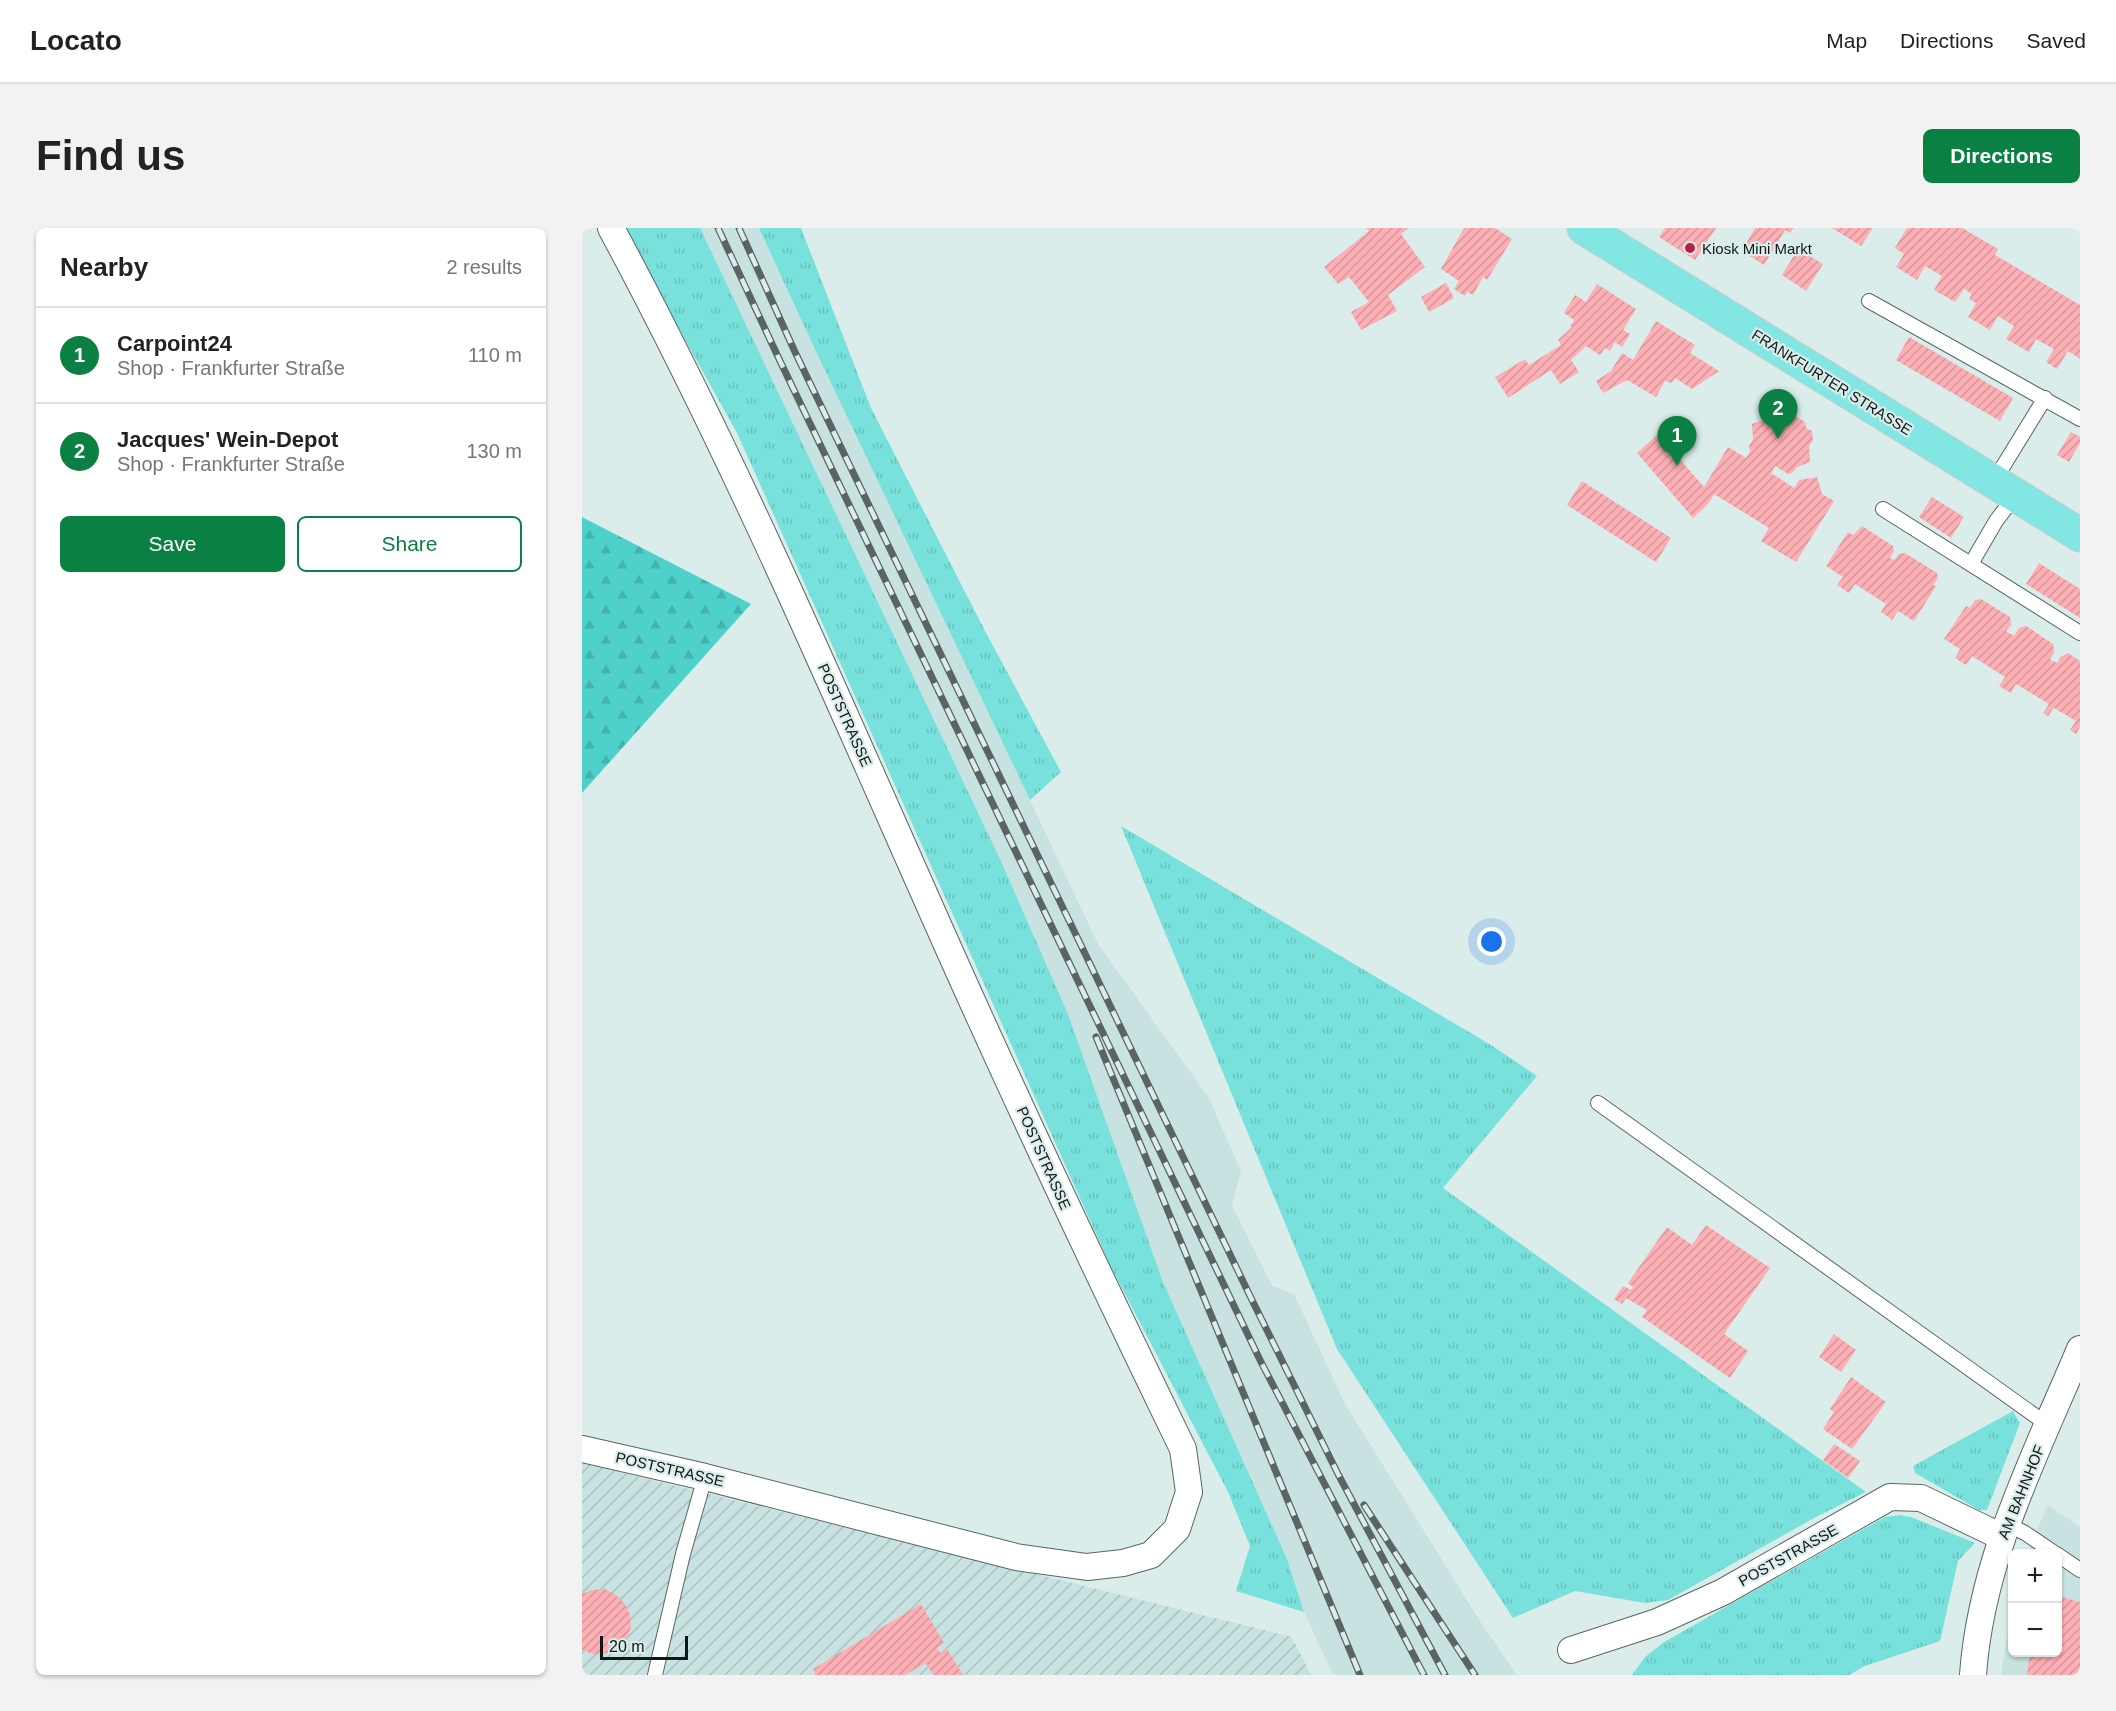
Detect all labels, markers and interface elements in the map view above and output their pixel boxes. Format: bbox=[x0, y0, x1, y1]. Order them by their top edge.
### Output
text: Locato bbox=[30, 25, 122, 56]
text: Map bbox=[1826, 29, 1867, 52]
text: Directions bbox=[1900, 29, 1993, 52]
text: Saved bbox=[2026, 29, 2086, 52]
button: Directions bbox=[1923, 129, 2080, 183]
text: Find us bbox=[36, 132, 185, 179]
place label: Kiosk Mini Markt bbox=[1702, 240, 1813, 257]
marker: Kiosk Mini Markt bbox=[1683, 241, 1697, 255]
text: Nearby bbox=[60, 252, 148, 282]
text: 2 results bbox=[446, 256, 522, 278]
street label: FRANKFURTER STRASSE bbox=[1749, 326, 1915, 438]
text: Carpoint24 bbox=[117, 331, 232, 356]
text: 1 bbox=[74, 344, 85, 366]
text: 110 m bbox=[468, 344, 522, 366]
text: Shop · Frankfurter Straße bbox=[117, 357, 345, 379]
pin: 2 bbox=[1758, 390, 1798, 439]
pin: 1 bbox=[1658, 416, 1696, 466]
text: Jacques' Wein-Depot bbox=[117, 427, 338, 452]
text: 2 bbox=[74, 440, 85, 462]
text: 130 m bbox=[466, 440, 522, 462]
text: Shop · Frankfurter Straße bbox=[117, 453, 345, 475]
button: Save bbox=[60, 516, 285, 572]
button: Share bbox=[297, 516, 522, 572]
street label: POSTSTRASSE bbox=[815, 661, 875, 769]
your location bbox=[1477, 927, 1506, 956]
street label: POSTSTRASSE bbox=[1014, 1104, 1074, 1212]
street label: AM BAHNHOF bbox=[1994, 1442, 2048, 1542]
street label: POSTSTRASSE bbox=[614, 1448, 726, 1490]
street label: POSTSTRASSE bbox=[1735, 1521, 1841, 1589]
map controls bbox=[2008, 1549, 2062, 1657]
button: + bbox=[2008, 1549, 2062, 1603]
button: − bbox=[2008, 1603, 2062, 1657]
scale bar bbox=[600, 1633, 688, 1660]
text: 20 m bbox=[609, 1638, 645, 1655]

